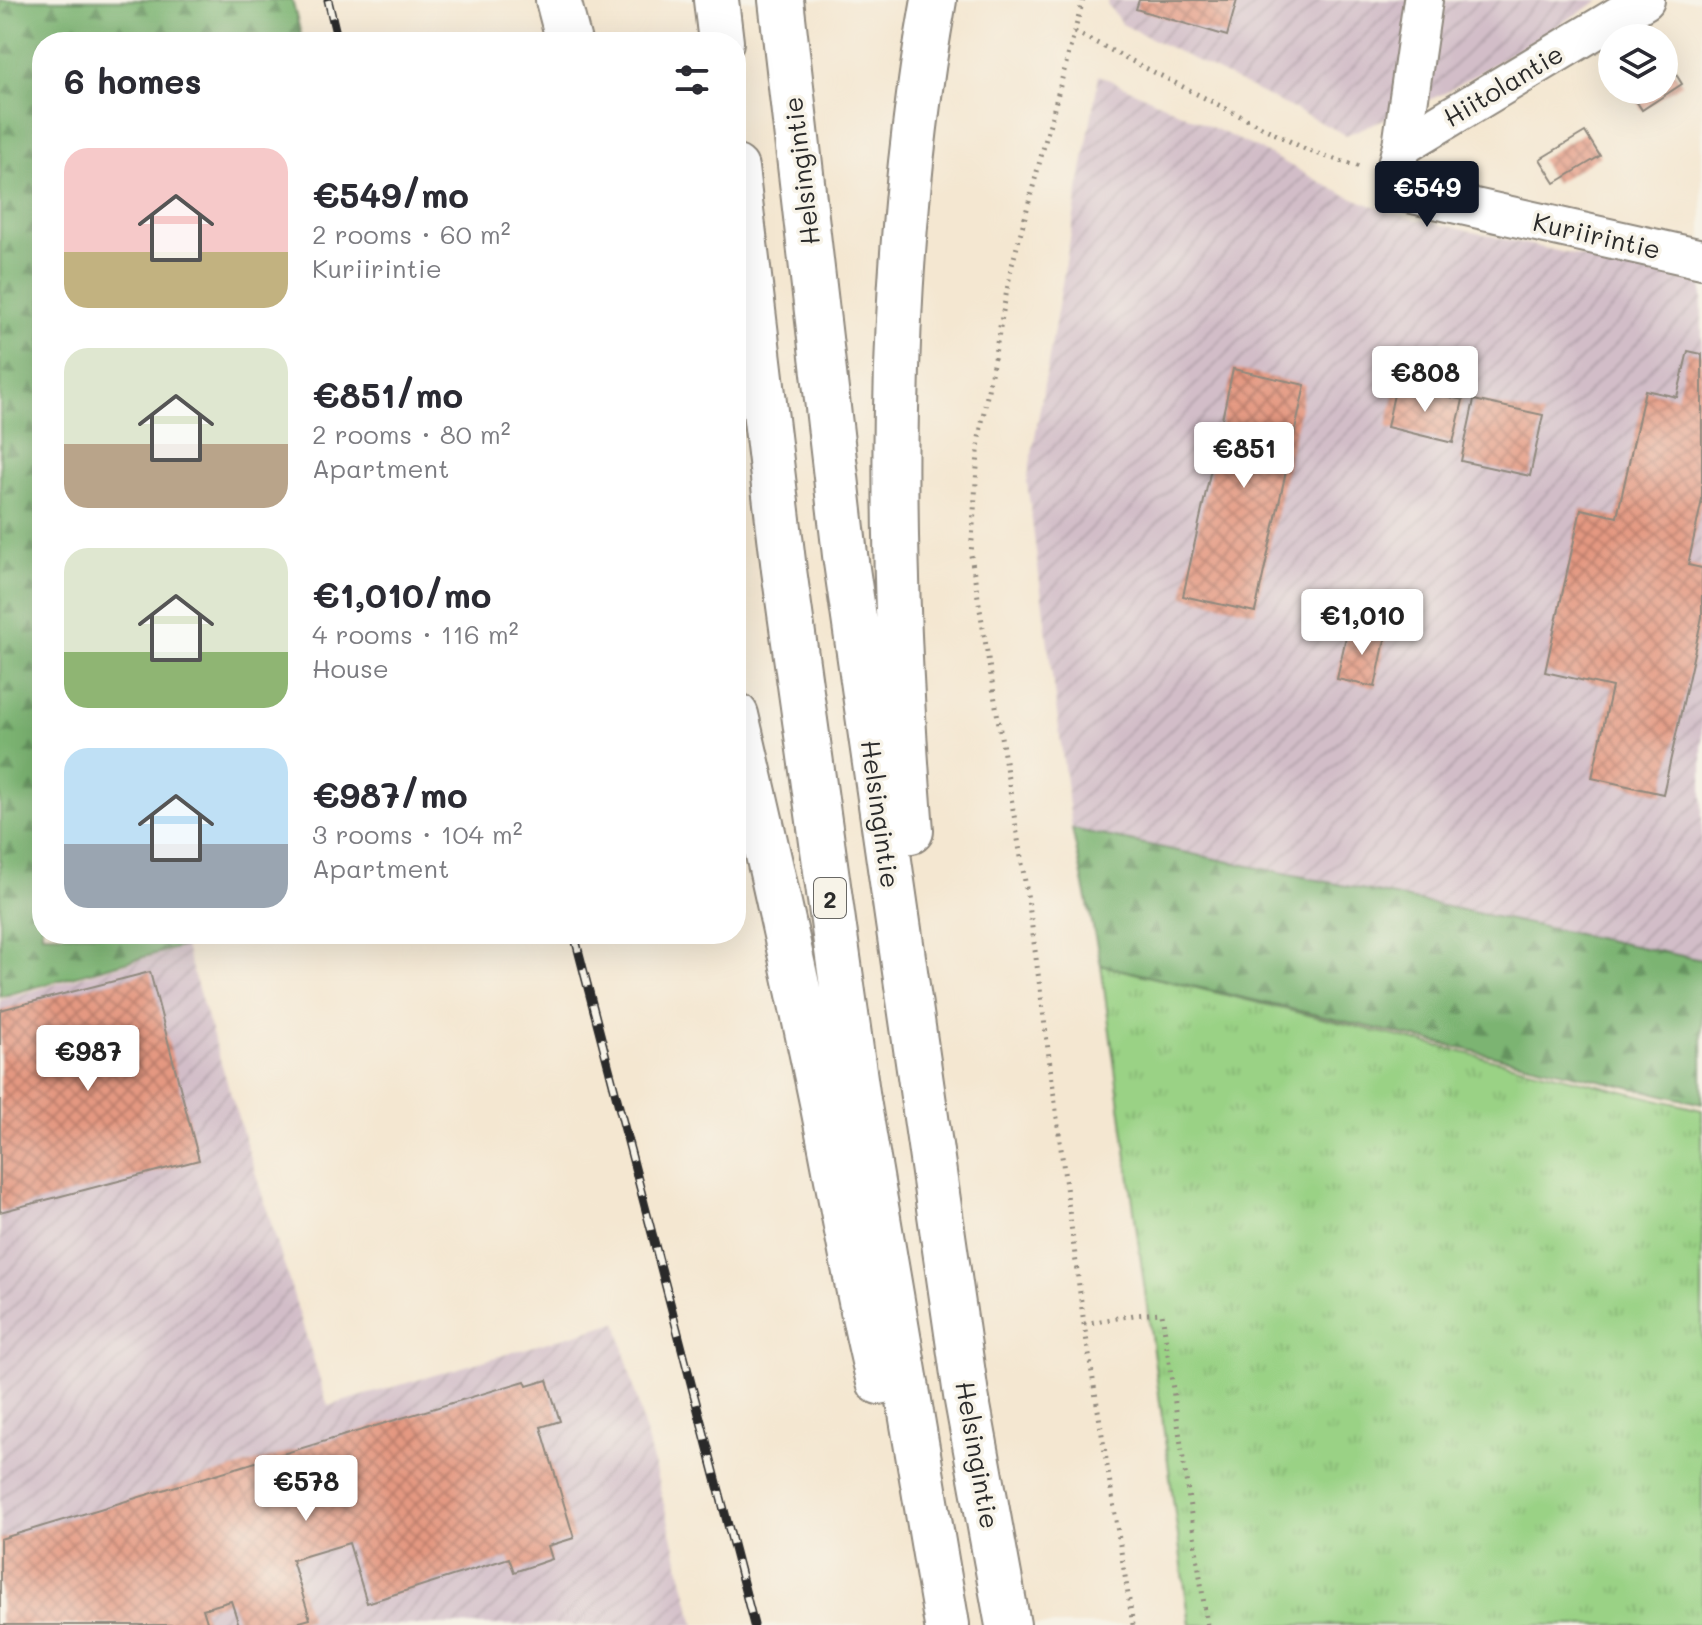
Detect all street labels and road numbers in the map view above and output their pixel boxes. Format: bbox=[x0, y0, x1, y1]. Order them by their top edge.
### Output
street label: Hiitolantie bbox=[1437, 36, 1569, 134]
street label: Helsingintie bbox=[775, 95, 827, 247]
street label: Kuriirintie bbox=[1530, 204, 1664, 266]
street label: Helsingintie bbox=[854, 738, 908, 890]
road number: 2 bbox=[814, 878, 846, 918]
street label: Helsingintie bbox=[948, 1379, 1008, 1531]

